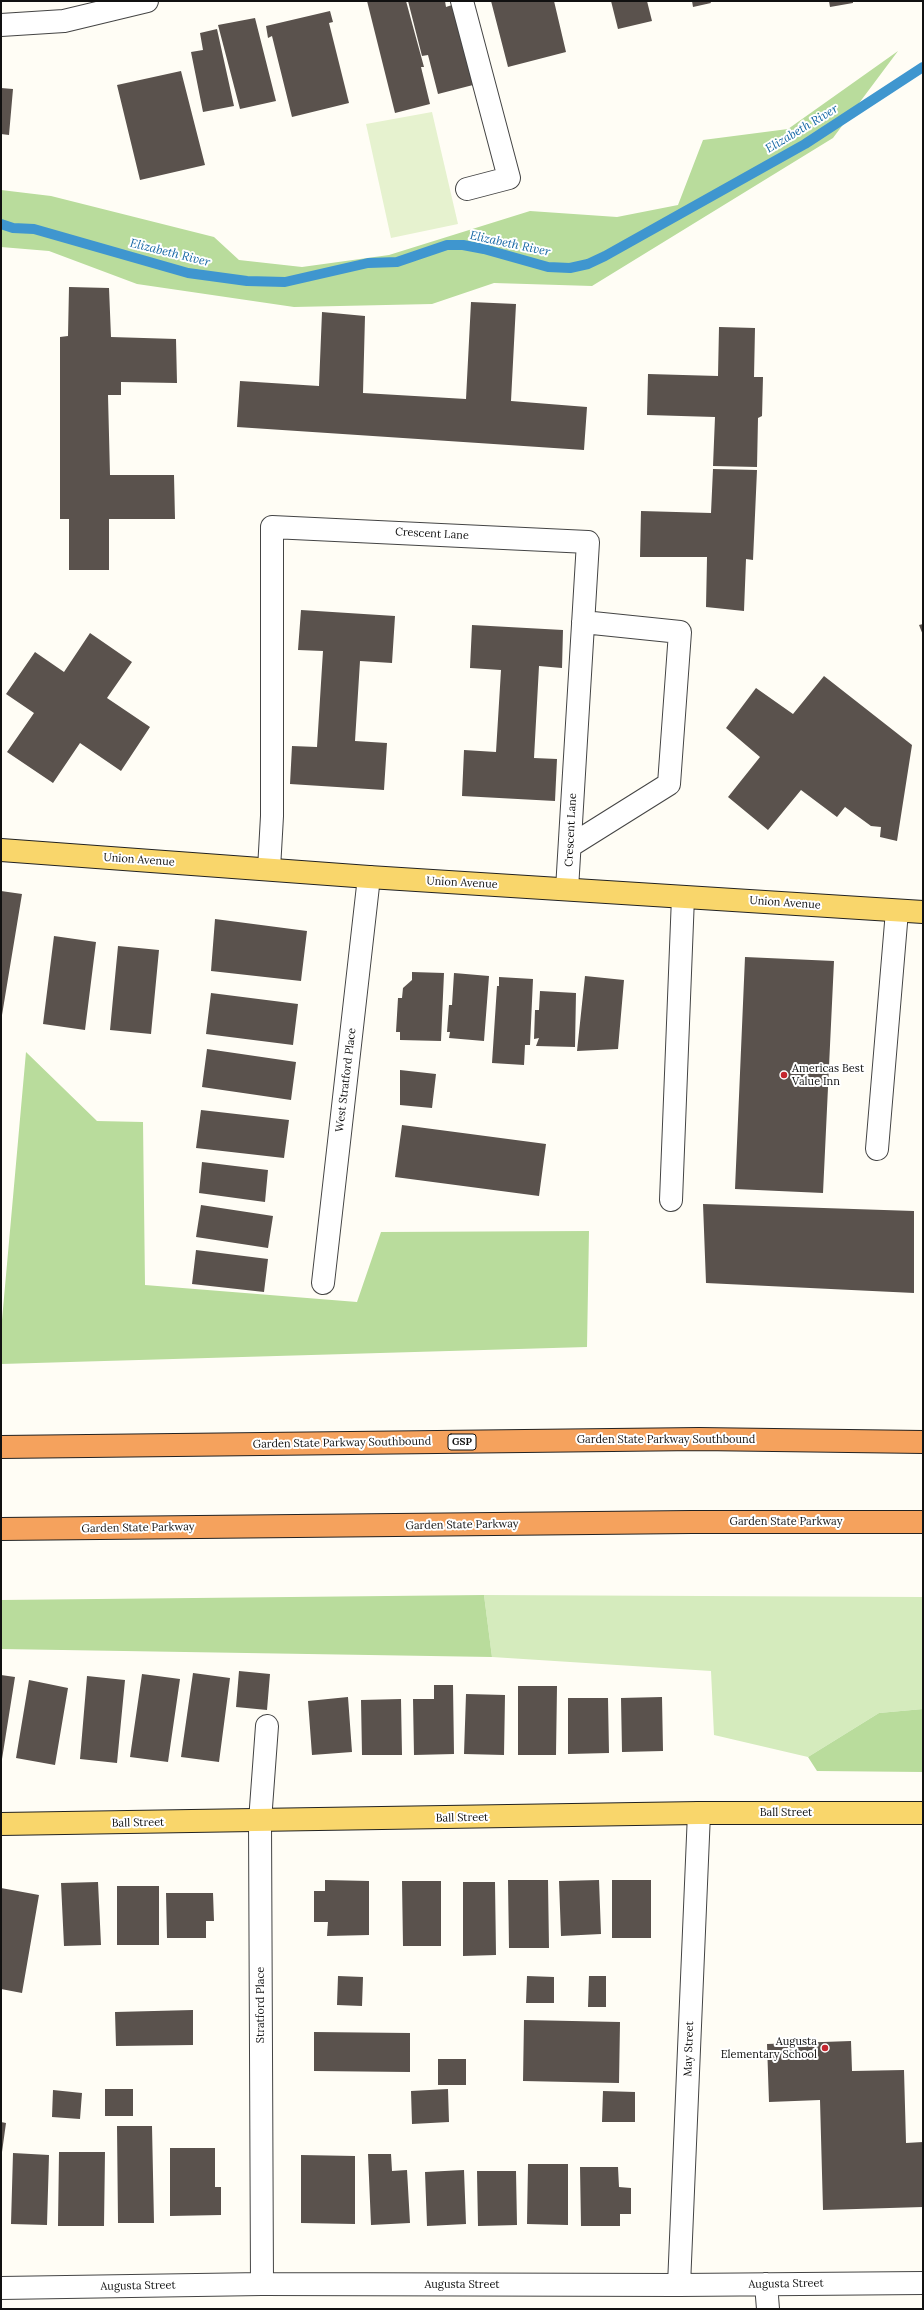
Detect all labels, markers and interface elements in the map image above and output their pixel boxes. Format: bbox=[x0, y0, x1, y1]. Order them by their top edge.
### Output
water label: Elizabeth River bbox=[763, 102, 841, 156]
water label: Elizabeth River bbox=[468, 228, 552, 260]
water label: Elizabeth River bbox=[128, 236, 212, 270]
street label: Crescent Lane bbox=[395, 525, 469, 543]
street label: Crescent Lane bbox=[562, 793, 580, 867]
street label: Union Avenue bbox=[103, 851, 175, 869]
street label: Union Avenue bbox=[426, 875, 498, 891]
street label: Union Avenue bbox=[749, 894, 821, 912]
street label: West Stratford Place bbox=[333, 1027, 359, 1133]
place label: Americas Best Value Inn bbox=[792, 1062, 864, 1088]
marker: Americas Best Value Inn bbox=[779, 1070, 789, 1080]
street label: Garden State Parkway Southbound bbox=[577, 1433, 755, 1447]
road number: GSP bbox=[448, 1434, 476, 1450]
street label: Garden State Parkway Southbound bbox=[253, 1435, 431, 1451]
street label: Garden State Parkway bbox=[730, 1515, 842, 1529]
street label: Garden State Parkway bbox=[405, 1517, 519, 1533]
street label: Garden State Parkway bbox=[81, 1520, 195, 1536]
street label: Ball Street bbox=[760, 1806, 812, 1820]
street label: Ball Street bbox=[436, 1811, 488, 1825]
street label: Ball Street bbox=[112, 1816, 164, 1830]
street label: Stratford Place bbox=[254, 1967, 268, 2043]
street label: May Street bbox=[681, 2021, 697, 2077]
place label: Augusta Elementary School bbox=[721, 2035, 817, 2061]
marker: Augusta Elementary School bbox=[820, 2043, 830, 2053]
street label: Augusta Street bbox=[748, 2277, 824, 2291]
street label: Augusta Street bbox=[424, 2278, 500, 2292]
street label: Augusta Street bbox=[100, 2279, 176, 2293]

